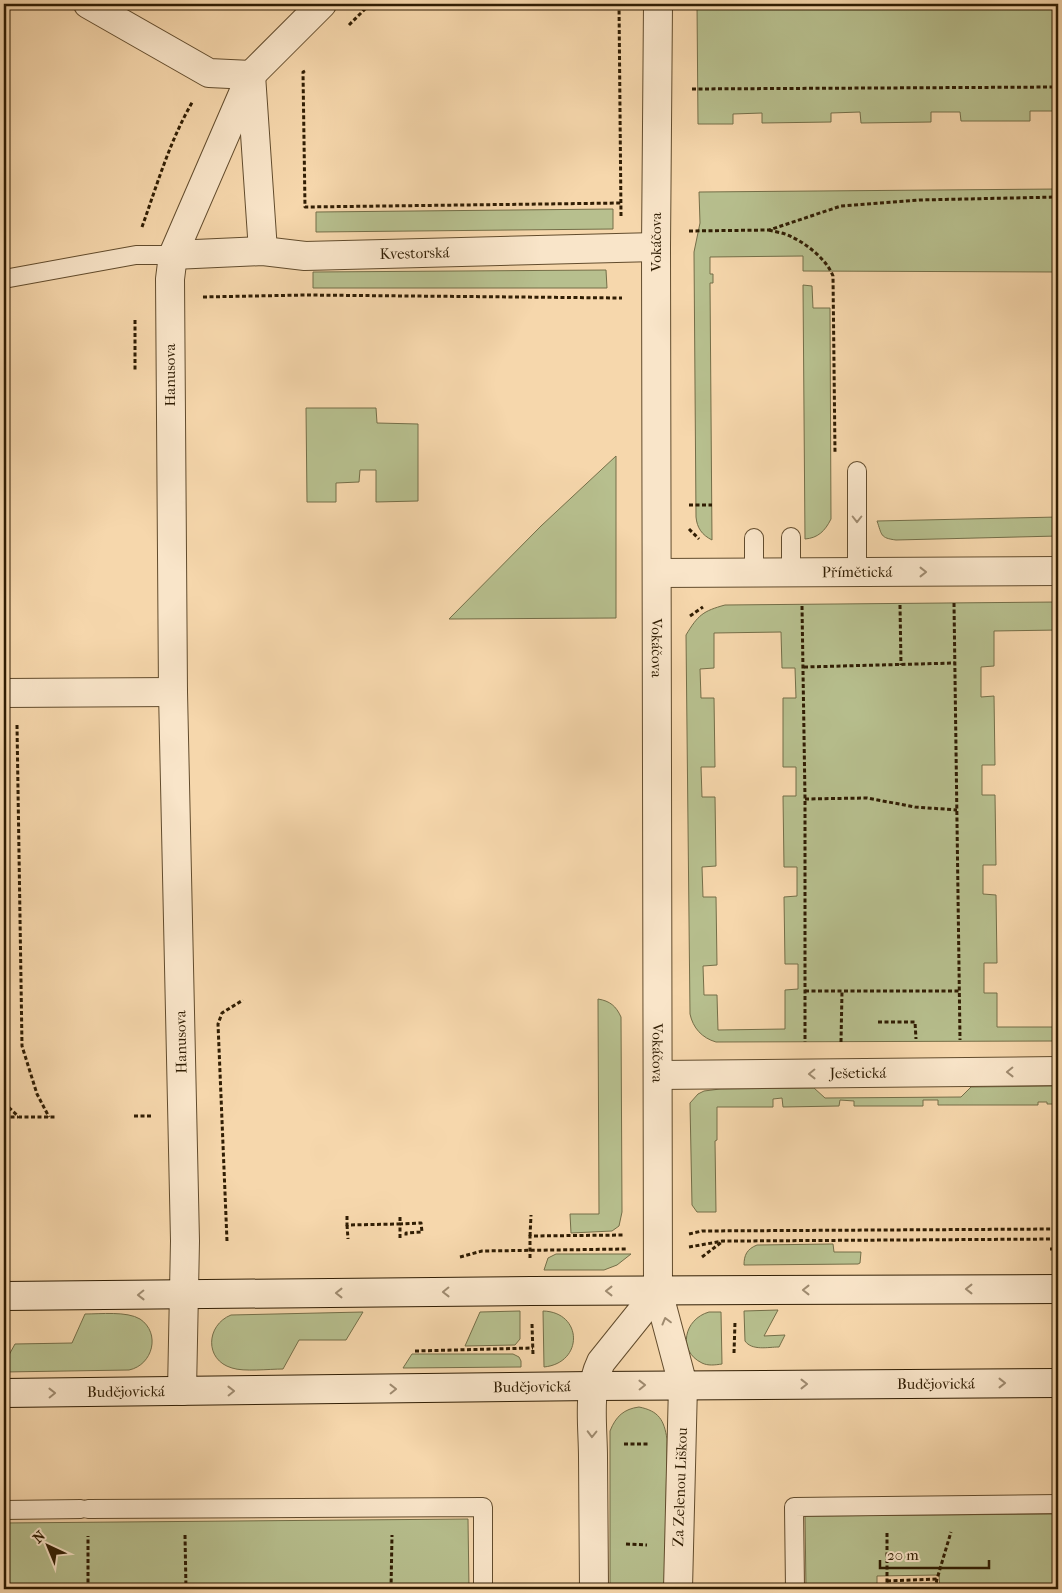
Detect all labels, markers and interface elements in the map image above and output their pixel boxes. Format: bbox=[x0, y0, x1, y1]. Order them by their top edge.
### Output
street label: Vokáčova bbox=[647, 211, 665, 273]
street label: Kvestorská bbox=[379, 243, 451, 263]
street label: Hanusova bbox=[161, 342, 179, 407]
one-way arrow bbox=[852, 516, 862, 524]
street label: Přímětická bbox=[822, 563, 893, 581]
one-way arrow bbox=[920, 567, 927, 577]
street label: Vokáčova bbox=[648, 617, 666, 679]
street label: Hanusova bbox=[171, 1009, 191, 1074]
street label: Vokáčova bbox=[648, 1022, 667, 1084]
street label: Ješetická bbox=[829, 1064, 887, 1082]
one-way arrow bbox=[1005, 1067, 1013, 1077]
one-way arrow bbox=[808, 1069, 816, 1079]
one-way arrow bbox=[965, 1284, 972, 1294]
one-way arrow bbox=[802, 1285, 810, 1295]
one-way arrow bbox=[605, 1286, 612, 1296]
one-way arrow bbox=[442, 1287, 450, 1297]
one-way arrow bbox=[334, 1288, 342, 1298]
one-way arrow bbox=[137, 1290, 144, 1300]
one-way arrow bbox=[661, 1318, 671, 1326]
street label: Budějovická bbox=[897, 1375, 976, 1393]
street label: Budějovická bbox=[493, 1377, 572, 1396]
one-way arrow bbox=[998, 1378, 1006, 1388]
one-way arrow bbox=[801, 1379, 809, 1389]
one-way arrow bbox=[638, 1380, 646, 1390]
street label: Budějovická bbox=[87, 1382, 166, 1401]
one-way arrow bbox=[390, 1384, 397, 1394]
one-way arrow bbox=[227, 1385, 235, 1396]
one-way arrow bbox=[49, 1388, 57, 1398]
street label: Za Zelenou Liškou bbox=[669, 1426, 691, 1547]
one-way arrow bbox=[587, 1431, 598, 1439]
north arrow bbox=[22, 1520, 72, 1570]
text: N bbox=[30, 1527, 49, 1547]
scale bar bbox=[880, 1538, 988, 1570]
text: 20 m bbox=[887, 1546, 919, 1564]

